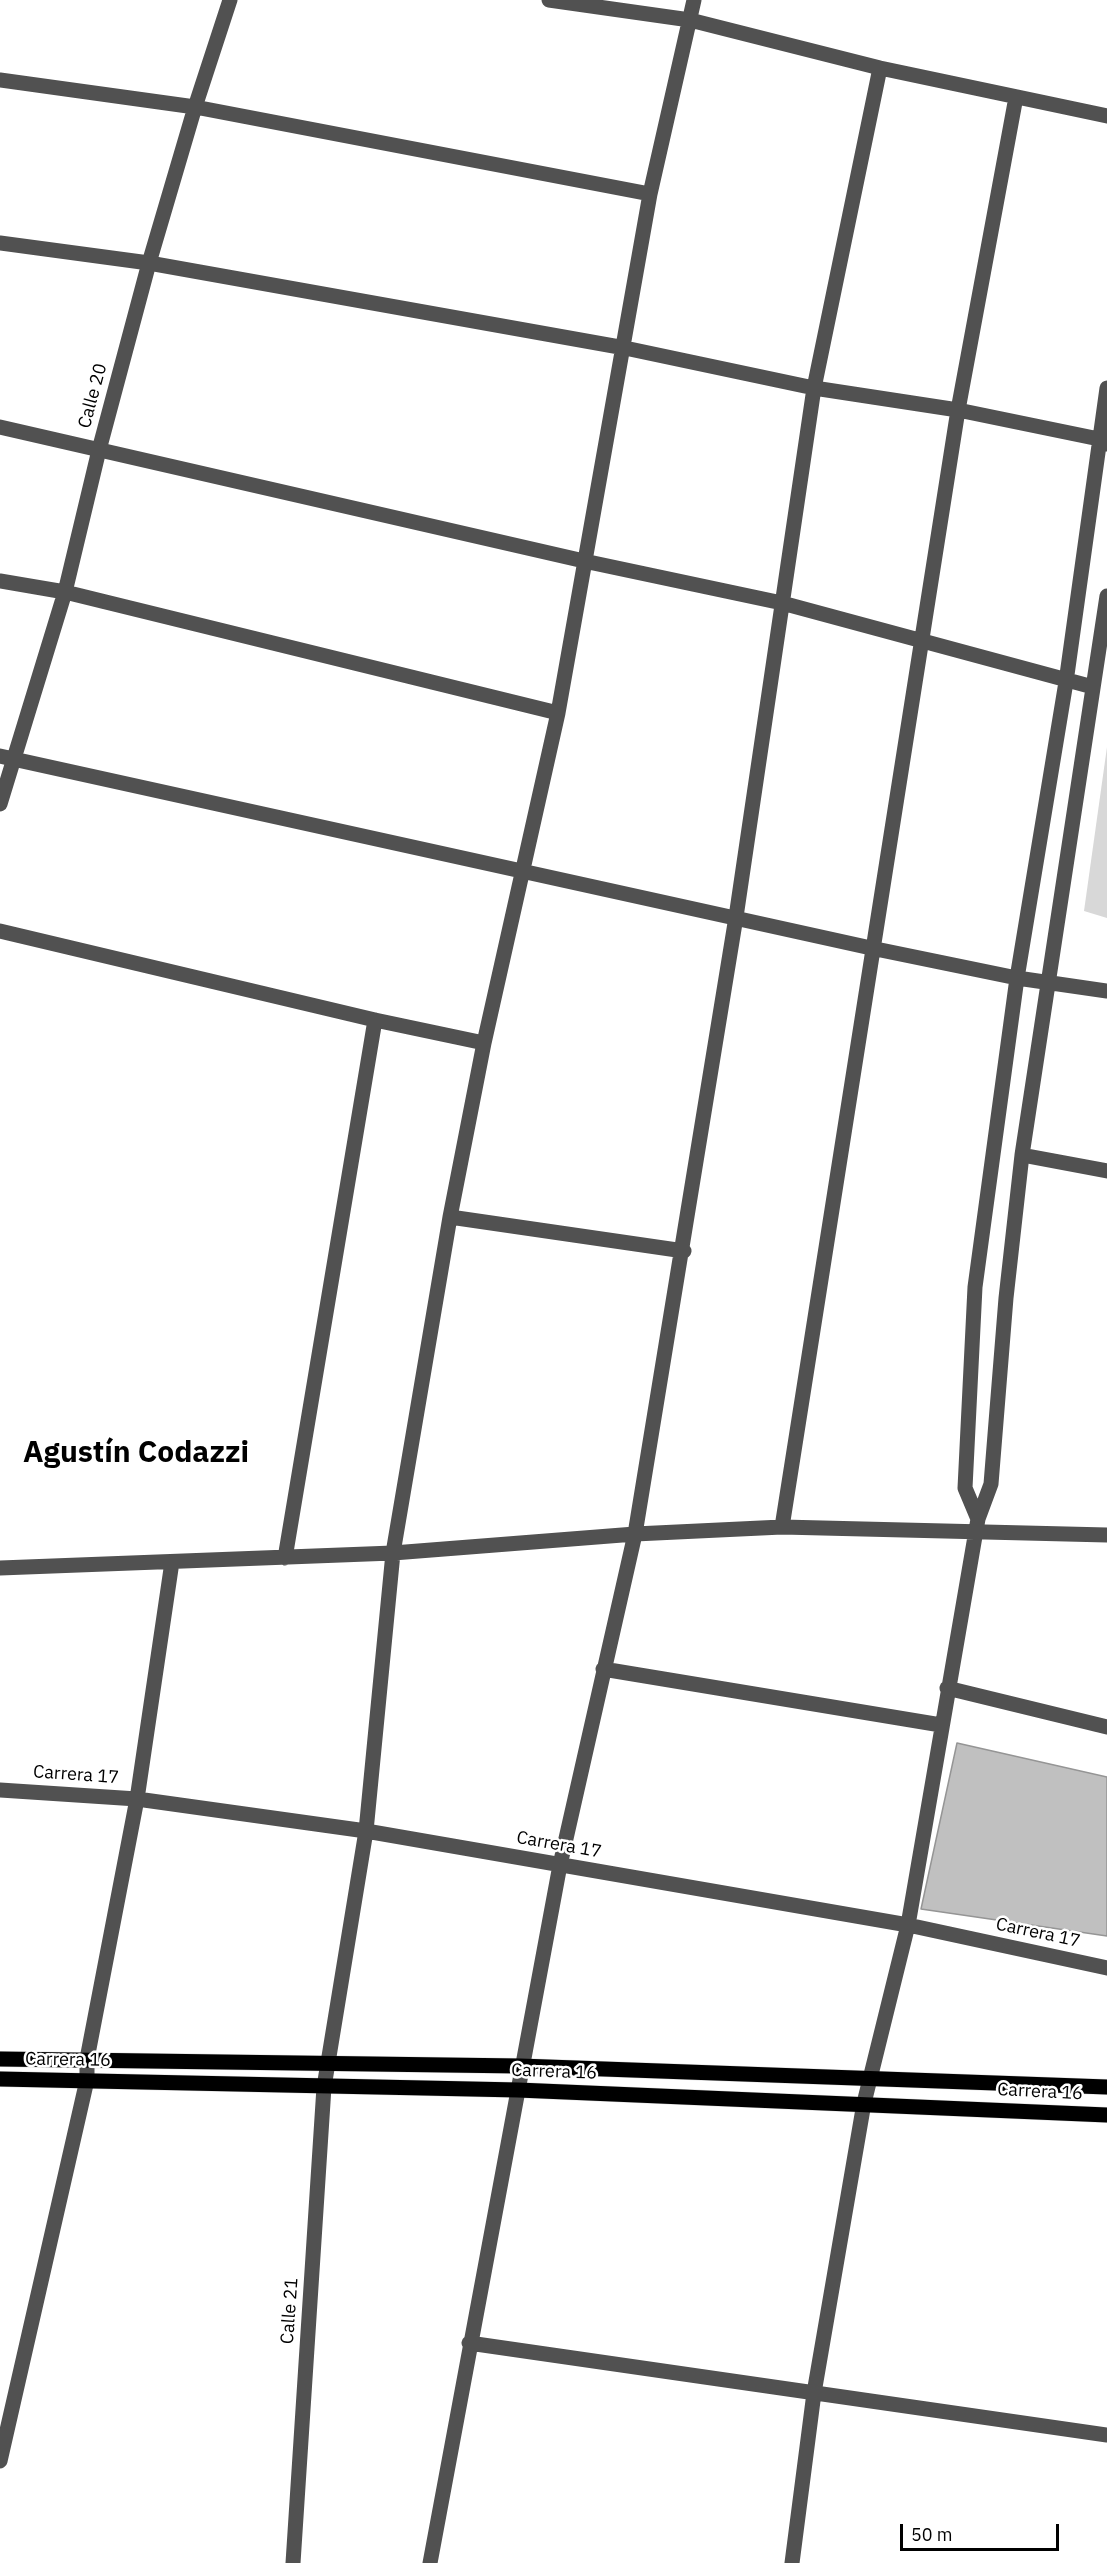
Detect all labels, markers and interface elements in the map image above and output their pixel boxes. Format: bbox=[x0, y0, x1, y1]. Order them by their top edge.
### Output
street label: Calle 20 bbox=[74, 361, 112, 431]
district label: Agustín Codazzi bbox=[23, 1435, 249, 1471]
street label: Carrera 17 bbox=[32, 1761, 120, 1789]
street label: Carrera 17 bbox=[515, 1827, 603, 1863]
street label: Carrera 17 bbox=[994, 1914, 1082, 1952]
street label: Carrera 16 bbox=[25, 2048, 111, 2072]
street label: Carrera 16 bbox=[511, 2060, 597, 2084]
street label: Carrera 16 bbox=[997, 2079, 1083, 2105]
street label: Calle 21 bbox=[277, 2277, 303, 2345]
scale bar bbox=[903, 2512, 1062, 2550]
text: 50 m bbox=[911, 2523, 953, 2546]

